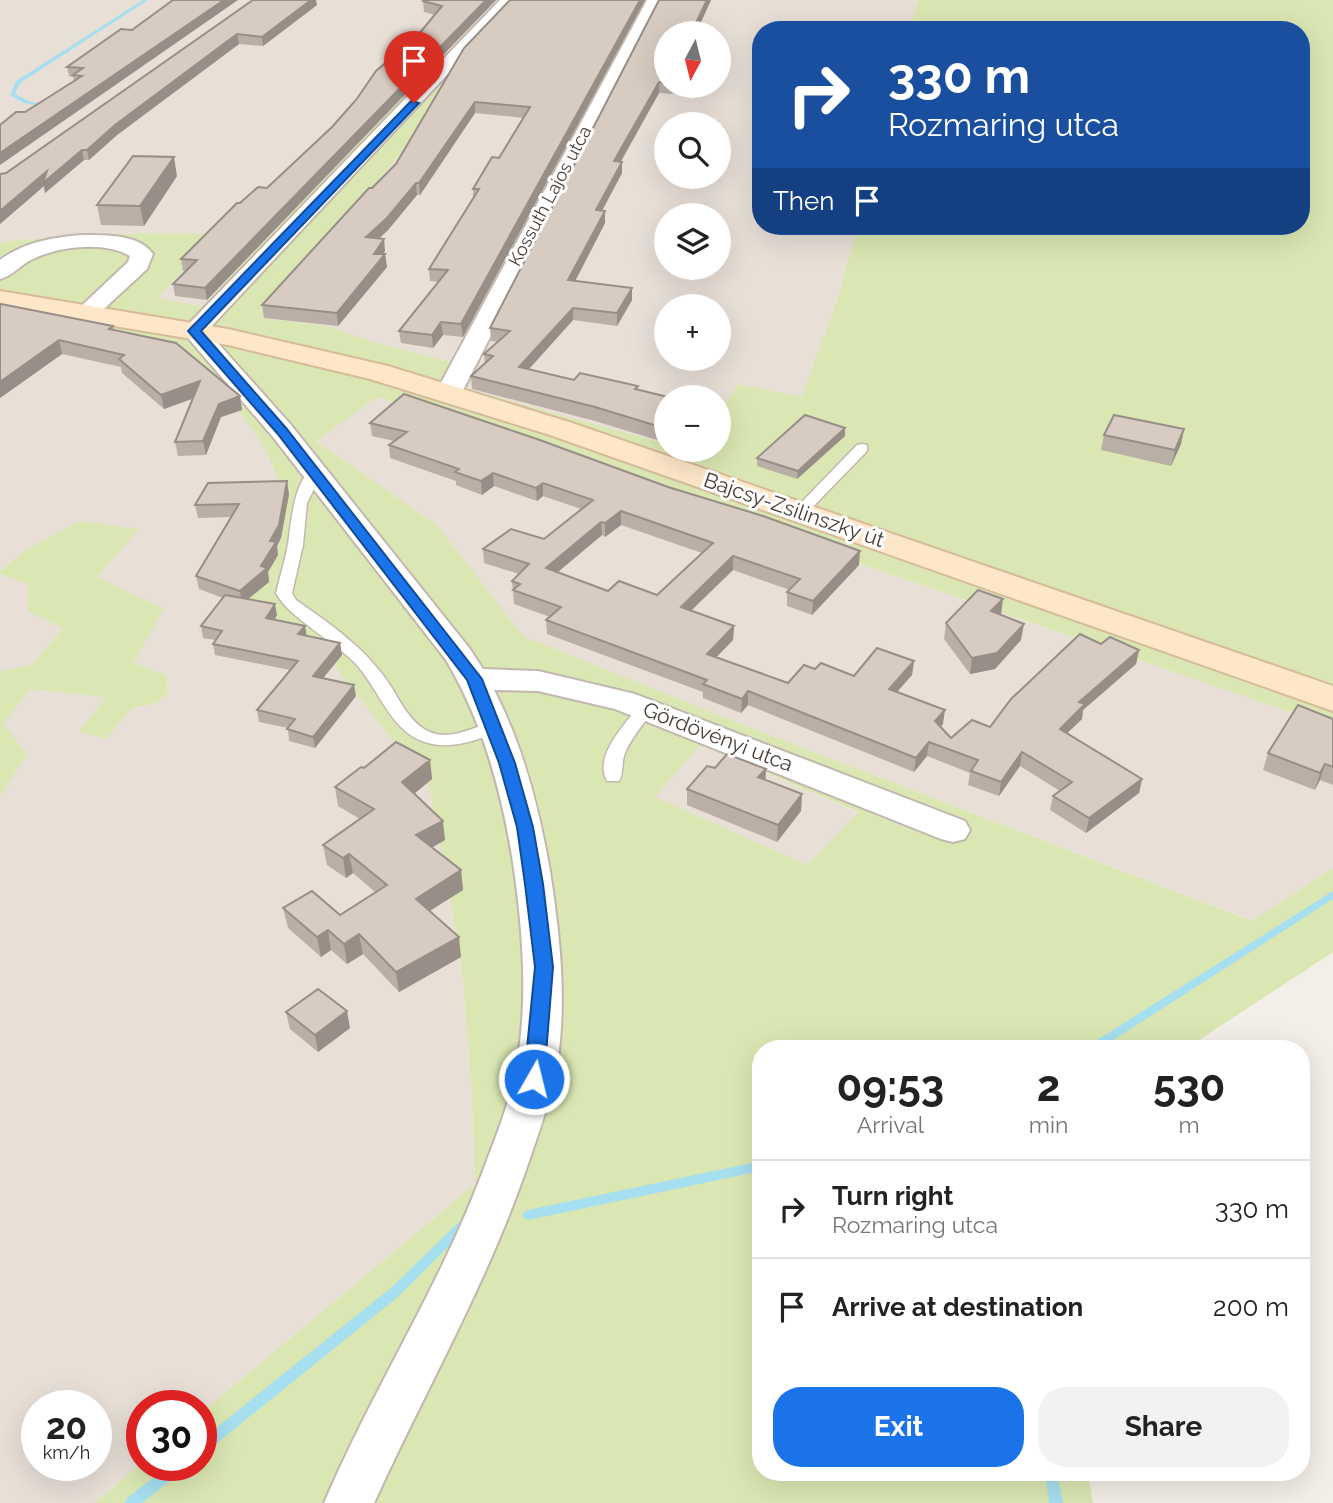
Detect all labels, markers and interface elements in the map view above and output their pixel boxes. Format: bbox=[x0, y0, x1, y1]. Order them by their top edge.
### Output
north arrow bbox=[654, 21, 732, 98]
map controls bbox=[654, 21, 731, 462]
pin bbox=[384, 31, 444, 103]
icon: arrive bbox=[395, 42, 433, 80]
text: 330 m bbox=[888, 47, 1030, 104]
icon: right bbox=[773, 49, 864, 140]
text: Rozmaring utca bbox=[888, 106, 1119, 143]
button: search bbox=[654, 112, 731, 189]
street label: Kossuth Lajos utca bbox=[504, 122, 595, 269]
icon: arrive bbox=[848, 182, 886, 220]
text: Then bbox=[773, 186, 834, 216]
button: layers bbox=[654, 203, 731, 280]
button: + bbox=[654, 294, 731, 371]
button: − bbox=[654, 385, 731, 462]
street label: Bajcsy-Zsilinszky út bbox=[701, 467, 888, 552]
street label: Gördövényi utca bbox=[640, 696, 797, 777]
position arrow bbox=[497, 1042, 571, 1116]
text: 09:53 bbox=[837, 1062, 944, 1111]
text: 2 bbox=[1037, 1062, 1060, 1111]
text: 530 bbox=[1153, 1062, 1225, 1111]
text: Arrival bbox=[857, 1111, 924, 1138]
text: min bbox=[1029, 1111, 1068, 1138]
text: m bbox=[1179, 1111, 1200, 1138]
text: Turn right bbox=[832, 1181, 953, 1211]
icon: right bbox=[773, 1190, 811, 1228]
text: 330 m bbox=[1215, 1194, 1289, 1224]
text: Rozmaring utca bbox=[832, 1211, 998, 1238]
icon: arrive bbox=[773, 1288, 811, 1326]
text: Arrive at destination bbox=[832, 1292, 1083, 1322]
text: 200 m bbox=[1213, 1292, 1289, 1322]
button: Exit bbox=[773, 1387, 1024, 1467]
button: Share bbox=[1038, 1387, 1289, 1467]
speed limit sign: 30 bbox=[126, 1390, 217, 1481]
text: 20 bbox=[46, 1406, 87, 1447]
text: km/h bbox=[43, 1442, 90, 1463]

